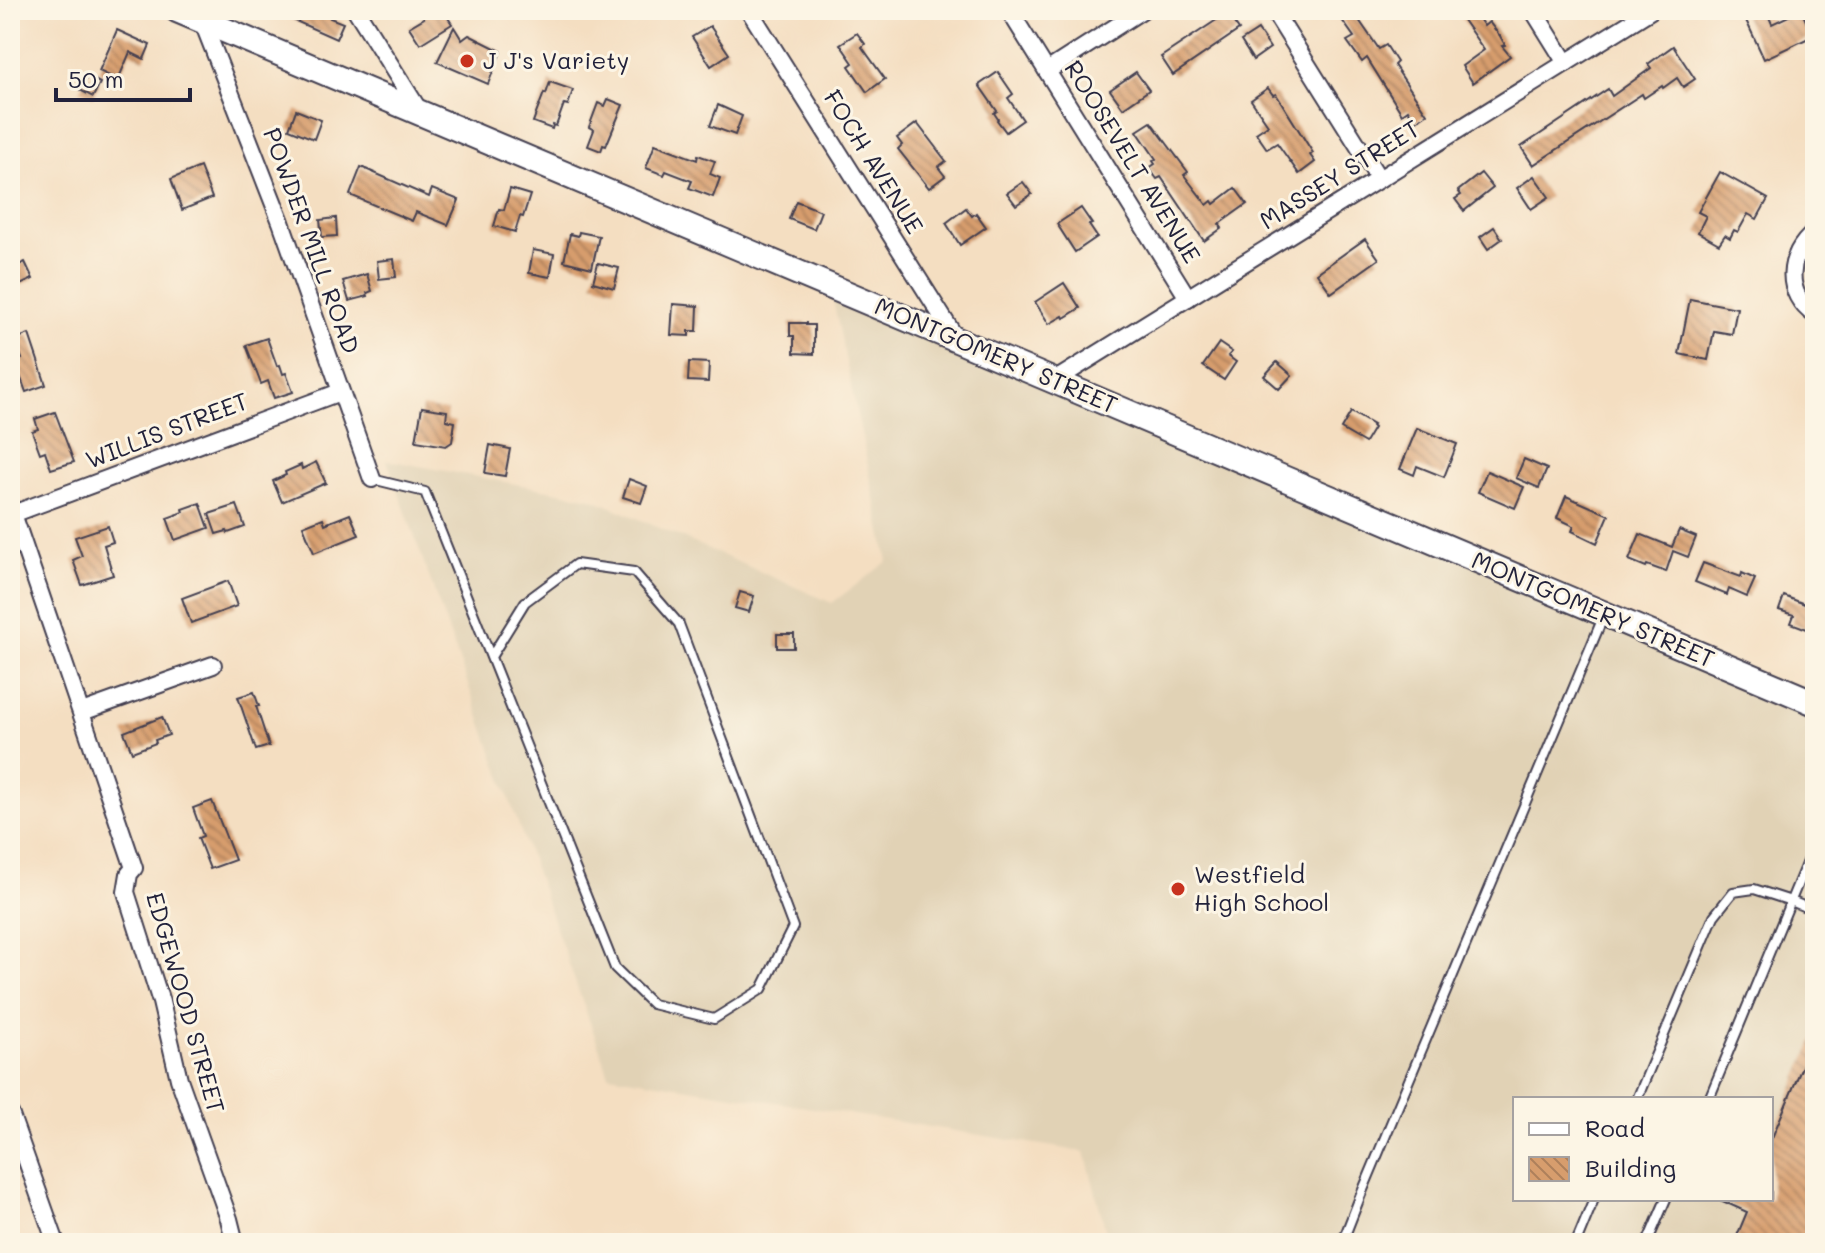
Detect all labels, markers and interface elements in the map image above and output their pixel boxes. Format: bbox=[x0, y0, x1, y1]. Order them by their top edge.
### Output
place label: J J's Variety bbox=[483, 44, 629, 75]
scale bar bbox=[56, 52, 190, 102]
marker: J J's Variety bbox=[458, 52, 476, 70]
street label: ROOSEVELT AVENUE bbox=[1058, 54, 1208, 268]
text: 50 m bbox=[68, 63, 124, 94]
street label: FOCH AVENUE bbox=[818, 83, 931, 239]
street label: MASSEY STREET bbox=[1253, 112, 1425, 235]
street label: POWDER MILL ROAD bbox=[257, 123, 368, 358]
street label: MONTGOMERY STREET bbox=[870, 289, 1123, 420]
street label: WILLIS STREET bbox=[81, 384, 252, 475]
street label: MONTGOMERY STREET bbox=[1467, 543, 1720, 674]
place label: Westfield High School bbox=[1194, 858, 1329, 917]
marker: Westfield High School bbox=[1169, 880, 1187, 898]
street label: EDGEWOOD STREET bbox=[140, 889, 233, 1117]
legend bbox=[1513, 1097, 1773, 1201]
text: Road bbox=[1585, 1112, 1645, 1143]
text: Building bbox=[1585, 1152, 1676, 1183]

